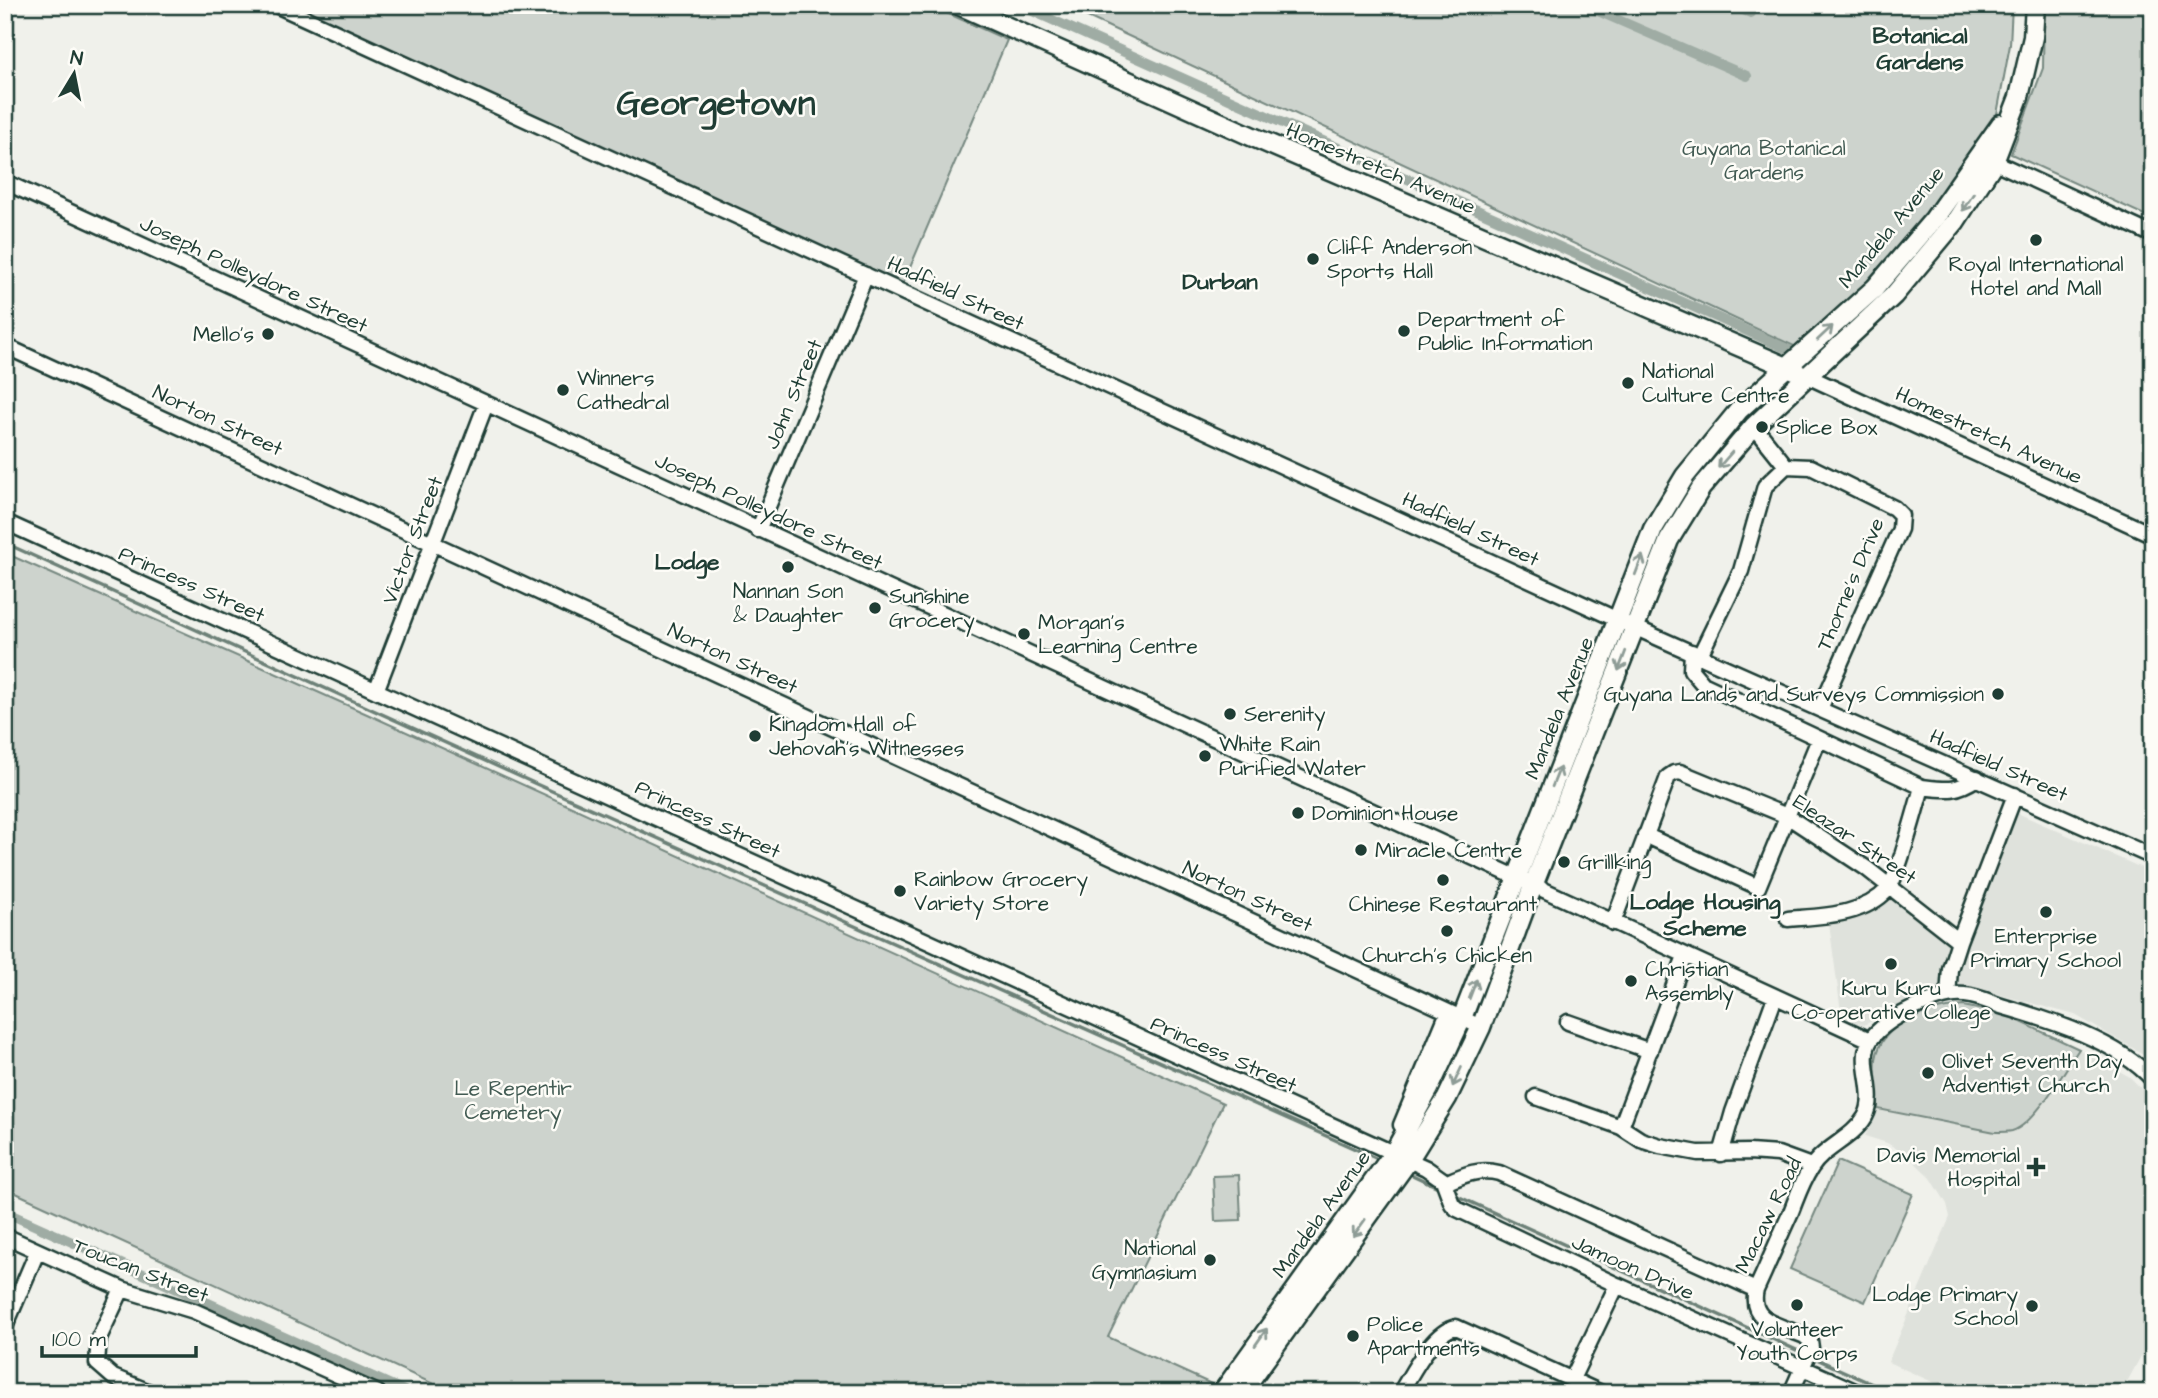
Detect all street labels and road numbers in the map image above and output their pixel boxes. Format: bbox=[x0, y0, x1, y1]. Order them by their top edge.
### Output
street label: Homestretch Avenue bbox=[1282, 115, 1480, 221]
street label: Mandela Avenue bbox=[1832, 160, 1951, 295]
street label: Joseph Polleydore Street bbox=[134, 209, 373, 342]
street label: Hadfield Street bbox=[882, 249, 1030, 338]
street label: John Street bbox=[757, 334, 830, 454]
street label: Norton Street bbox=[148, 378, 288, 464]
street label: Homestretch Avenue bbox=[1891, 379, 2087, 491]
street label: Joseph Polleydore Street bbox=[649, 446, 888, 579]
street label: Victor Street bbox=[375, 472, 450, 608]
street label: Hadfield Street bbox=[1397, 485, 1545, 574]
street label: Thorne's Drive bbox=[1809, 513, 1891, 655]
street label: Princess Street bbox=[114, 539, 270, 630]
street label: Norton Street bbox=[663, 616, 803, 702]
street label: Mandela Avenue bbox=[1518, 633, 1601, 784]
street label: Hadfield Street bbox=[1925, 722, 2073, 809]
street label: Princess Street bbox=[630, 773, 786, 866]
street label: Eleazar Street bbox=[1787, 787, 1923, 892]
street label: Norton Street bbox=[1178, 854, 1318, 940]
street label: Princess Street bbox=[1146, 1009, 1302, 1100]
street label: Mandela Avenue bbox=[1265, 1145, 1378, 1284]
street label: Macaw Road bbox=[1728, 1152, 1809, 1278]
street label: Jamoon Drive bbox=[1567, 1228, 1699, 1307]
street label: Toucan Street bbox=[69, 1231, 213, 1310]

